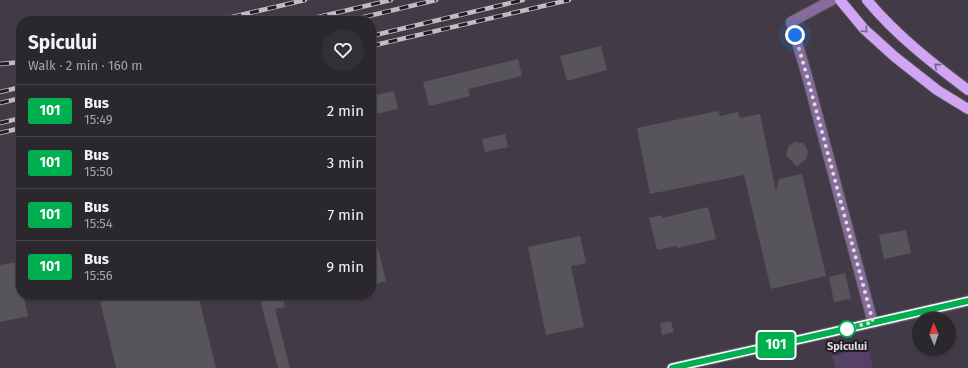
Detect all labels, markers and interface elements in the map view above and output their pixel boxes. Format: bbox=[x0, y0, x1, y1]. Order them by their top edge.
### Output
your location bbox=[785, 25, 805, 45]
one-way arrow bbox=[861, 25, 868, 33]
button: heart bbox=[322, 29, 364, 71]
text: Spicului bbox=[28, 31, 97, 54]
text: Walk · 2 min · 160 m bbox=[28, 58, 142, 73]
one-way arrow bbox=[934, 64, 942, 71]
text: Bus bbox=[84, 94, 109, 112]
text: 101 bbox=[40, 102, 60, 119]
text: 2 min bbox=[327, 102, 364, 120]
text: 15:49 bbox=[84, 112, 113, 127]
text: Bus bbox=[84, 146, 109, 164]
text: 101 bbox=[40, 154, 60, 171]
text: 3 min bbox=[327, 154, 364, 172]
text: 15:50 bbox=[84, 164, 113, 179]
text: Bus bbox=[84, 198, 109, 216]
text: 101 bbox=[40, 206, 60, 223]
text: 7 min bbox=[327, 206, 364, 224]
text: 15:54 bbox=[84, 216, 113, 231]
text: Bus bbox=[84, 250, 109, 268]
text: 101 bbox=[40, 258, 60, 275]
text: 9 min bbox=[326, 258, 364, 276]
text: 15:56 bbox=[84, 268, 113, 283]
north arrow bbox=[912, 312, 956, 356]
map controls bbox=[912, 312, 956, 356]
marker: Spicului bbox=[838, 320, 856, 338]
line badge: 101 bbox=[753, 332, 799, 358]
text: 101 bbox=[766, 336, 786, 353]
place label: Spicului bbox=[827, 340, 867, 353]

